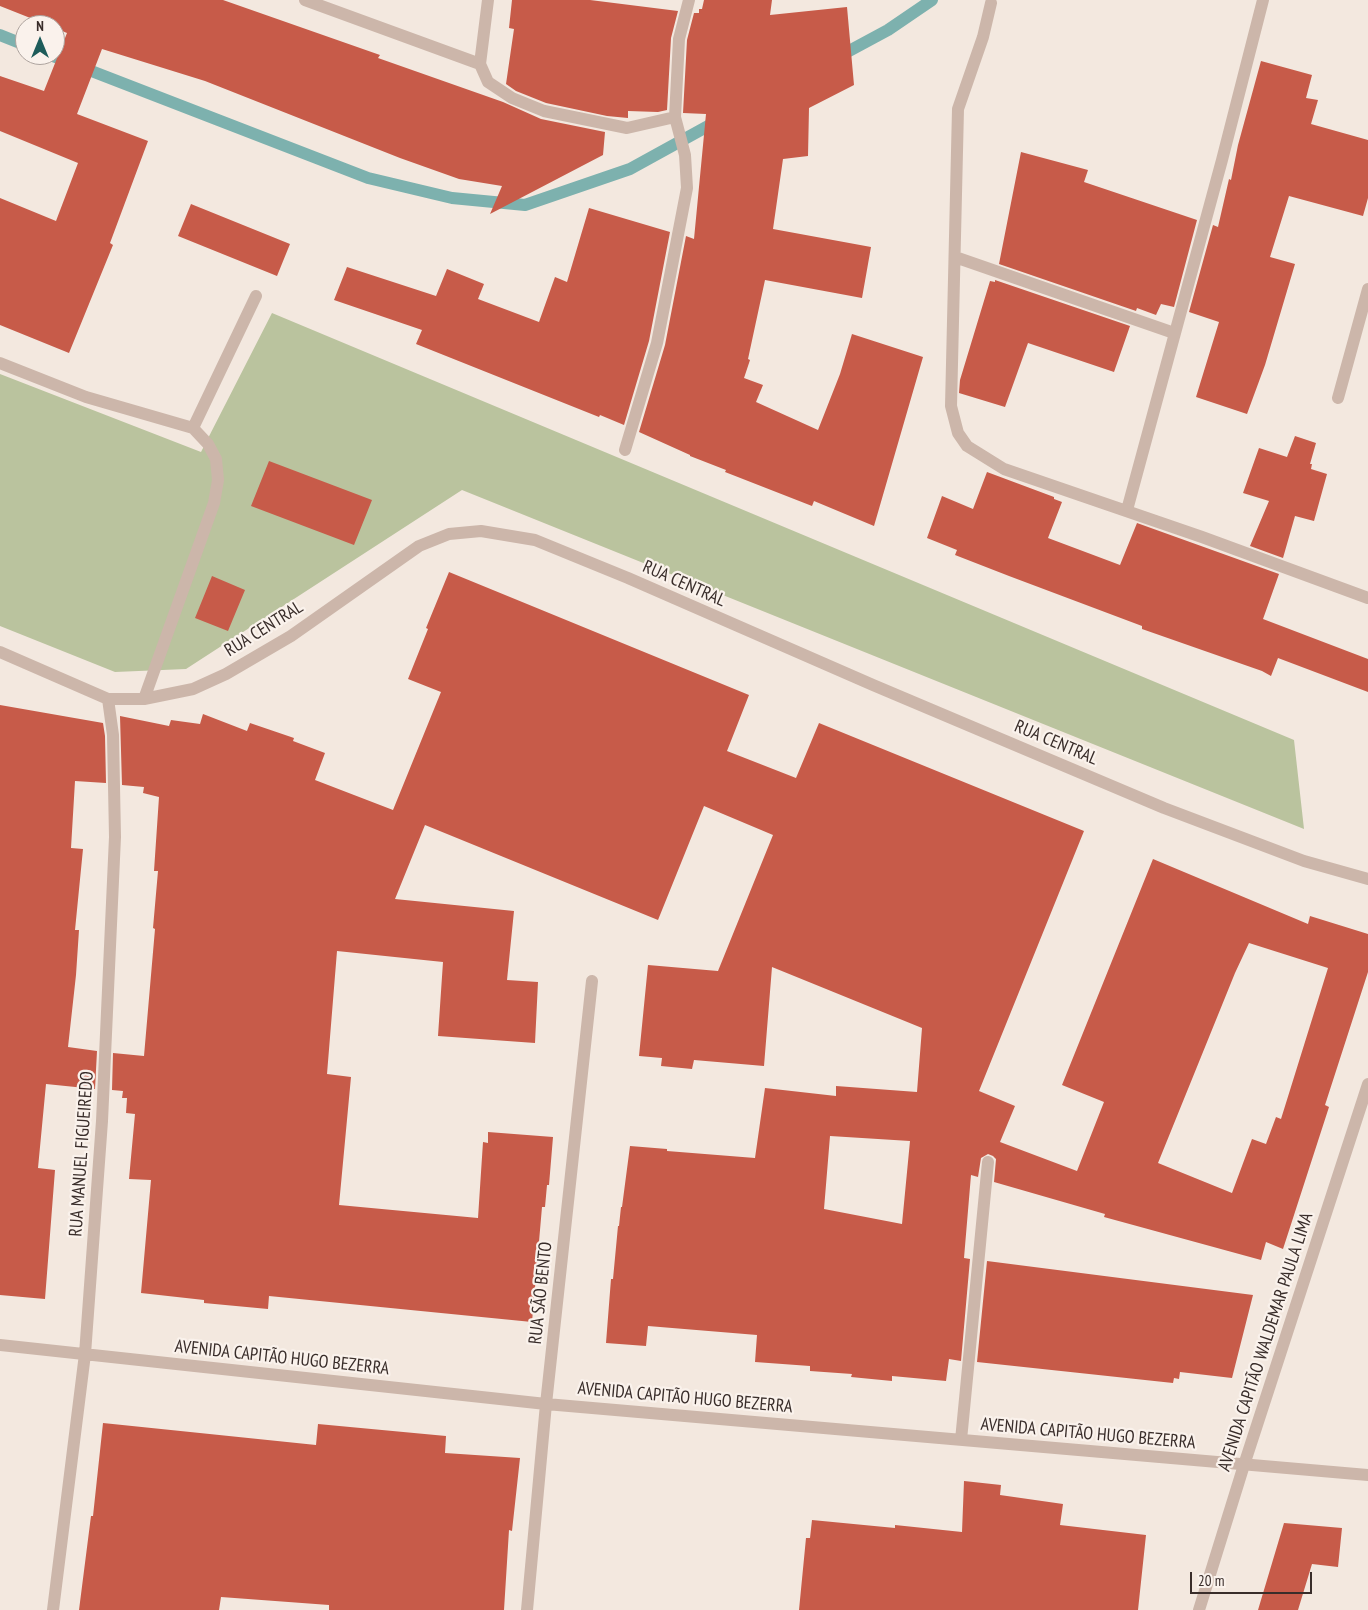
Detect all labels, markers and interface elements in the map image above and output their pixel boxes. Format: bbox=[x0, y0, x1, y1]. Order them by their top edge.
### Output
north arrow bbox=[15, 15, 65, 65]
text: N bbox=[36, 17, 44, 35]
street label: RUA CENTRAL bbox=[639, 556, 729, 612]
street label: RUA CENTRAL bbox=[221, 596, 307, 662]
street label: RUA CENTRAL bbox=[1011, 716, 1101, 770]
street label: RUA MANUEL FIGUEIREDO bbox=[65, 1071, 99, 1237]
street label: AVENIDA CAPITÃO WALDEMAR PAULA LIMA bbox=[1214, 1210, 1318, 1474]
street label: RUA SÃO BENTO bbox=[525, 1241, 557, 1345]
street label: AVENIDA CAPITÃO HUGO BEZERRA bbox=[174, 1336, 390, 1380]
street label: AVENIDA CAPITÃO HUGO BEZERRA bbox=[577, 1378, 793, 1418]
street label: AVENIDA CAPITÃO HUGO BEZERRA bbox=[980, 1414, 1196, 1454]
scale bar bbox=[1193, 1562, 1316, 1594]
text: 20 m bbox=[1198, 1571, 1224, 1590]

